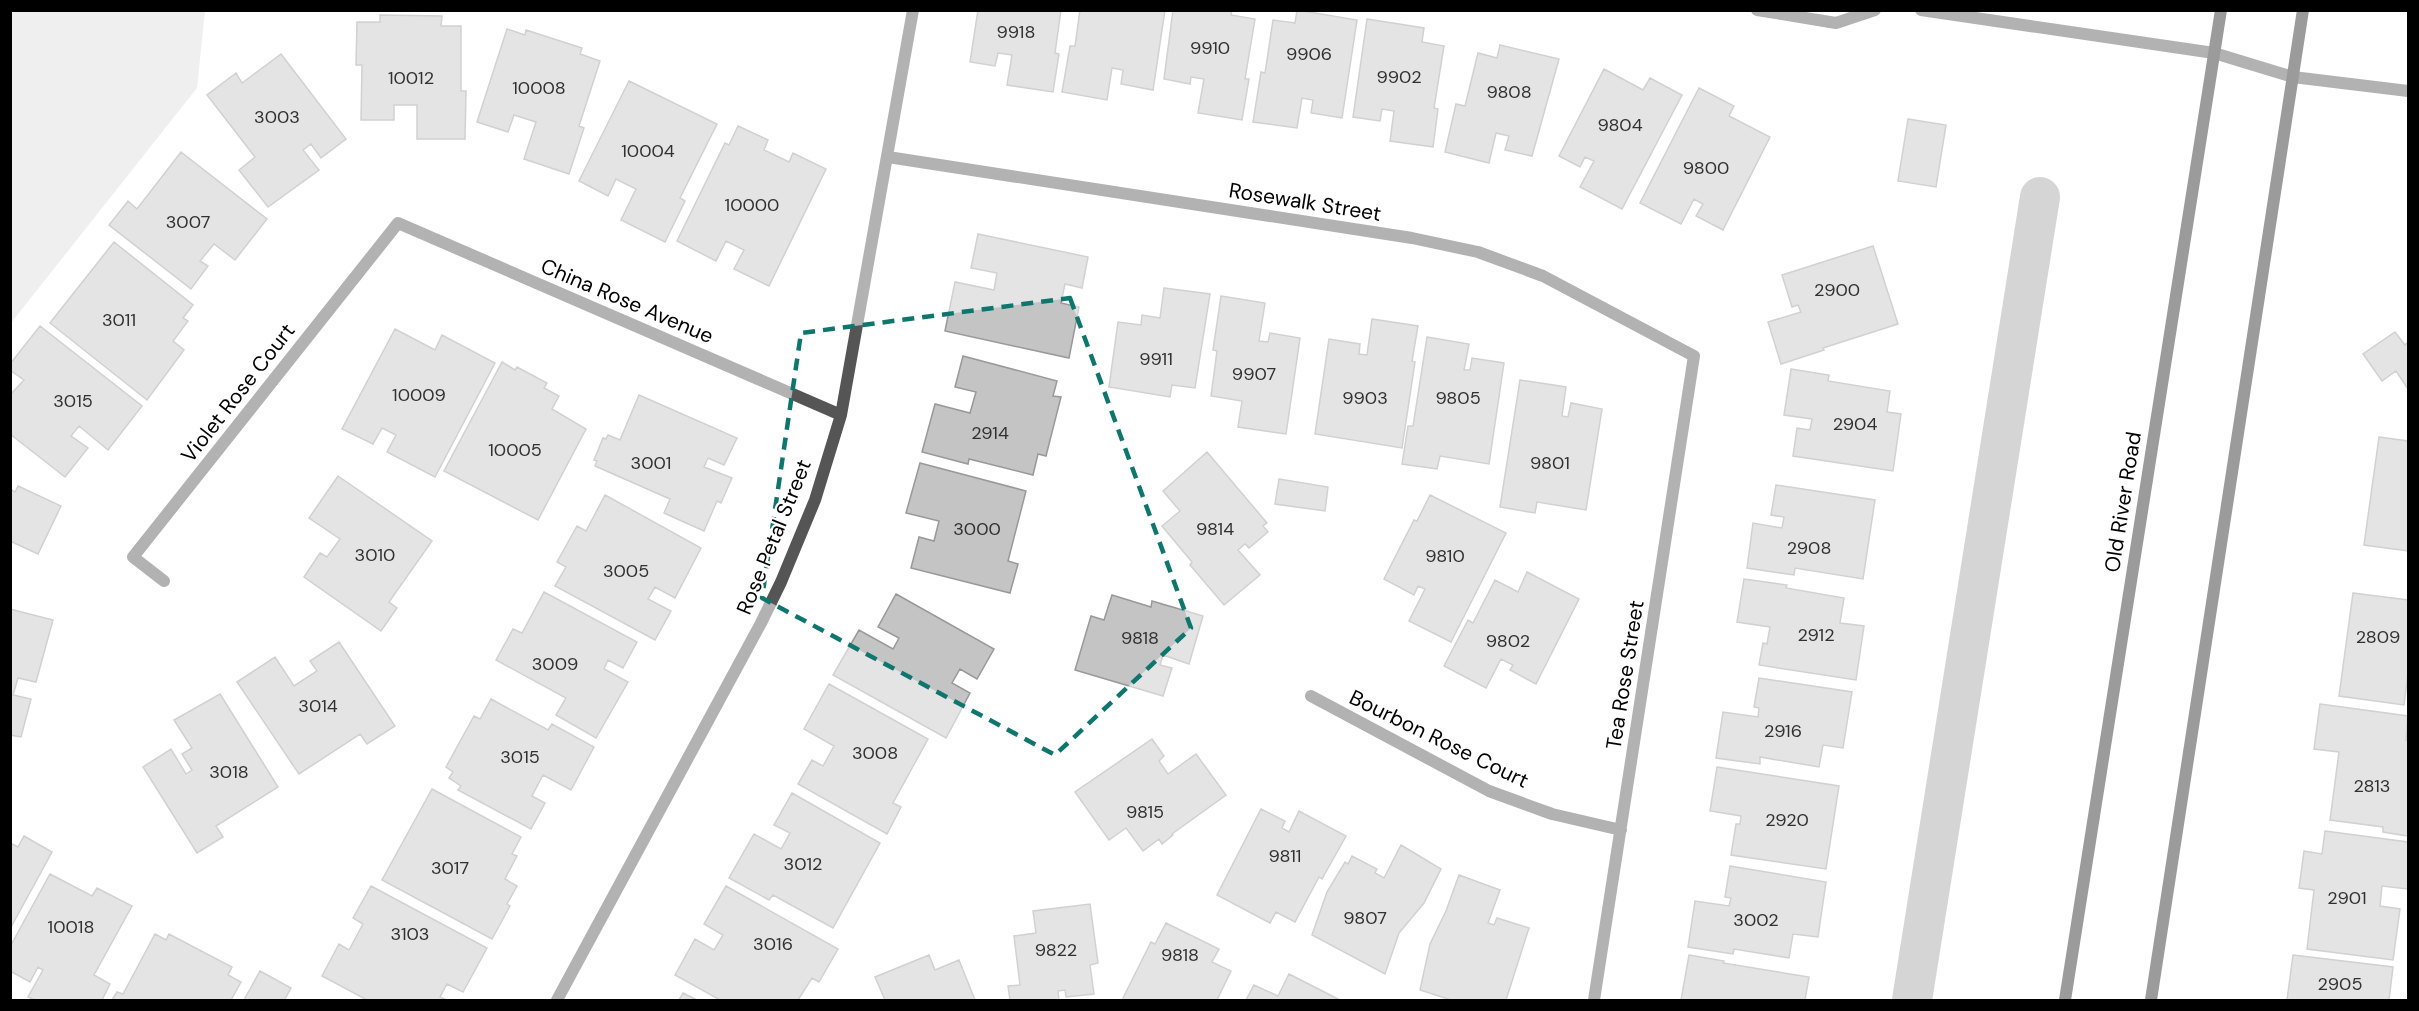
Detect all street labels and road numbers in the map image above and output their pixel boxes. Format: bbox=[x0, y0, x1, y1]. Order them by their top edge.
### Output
street label: Rosewalk Street bbox=[1227, 176, 1383, 228]
street label: China Rose Avenue bbox=[536, 252, 718, 350]
street label: Violet Rose Court bbox=[175, 318, 301, 468]
street label: Old River Road bbox=[2098, 430, 2148, 574]
street label: Rose Petal Street bbox=[730, 455, 818, 619]
street label: Tea Rose Street bbox=[1599, 598, 1651, 752]
street label: Bourbon Rose Court bbox=[1345, 683, 1533, 795]

